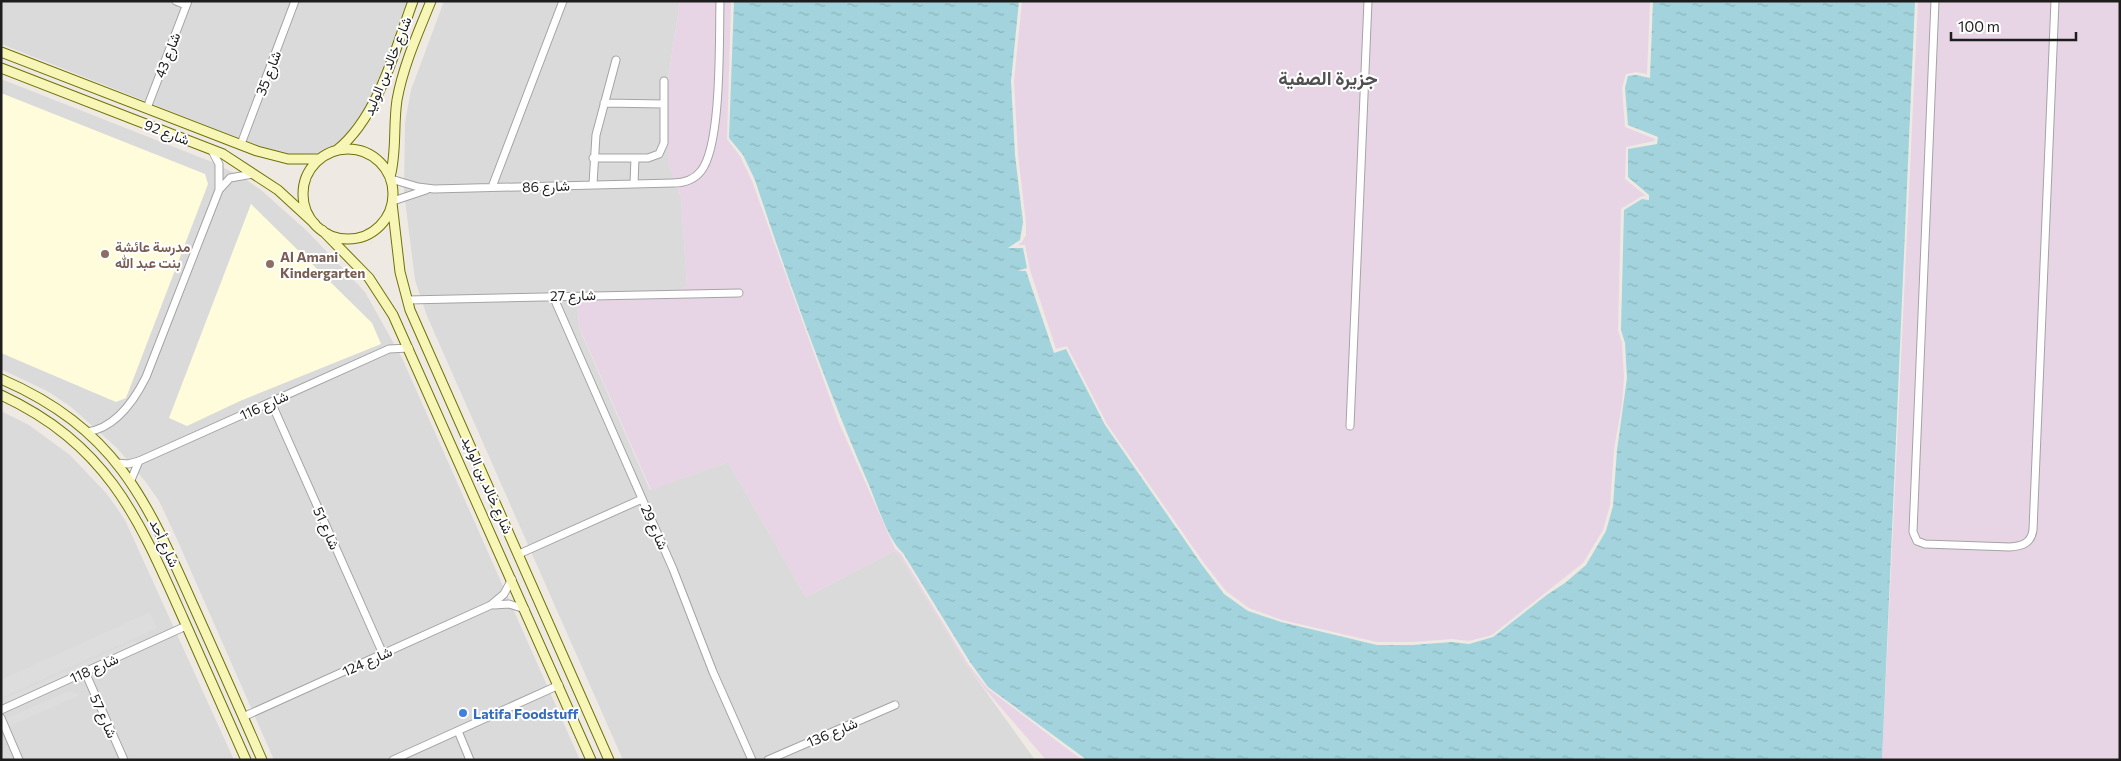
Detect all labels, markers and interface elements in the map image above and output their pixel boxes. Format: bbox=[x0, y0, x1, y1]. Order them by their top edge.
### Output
scale bar bbox=[1951, 10, 2076, 42]
street label: شارع خالد بن الوليد bbox=[359, 14, 417, 119]
text: 100 m bbox=[1958, 17, 2000, 35]
street label: شارع 43 bbox=[151, 30, 186, 81]
street label: شارع 35 bbox=[252, 48, 287, 99]
district label: جزيرة الصفية bbox=[1278, 66, 1378, 91]
street label: شارع 92 bbox=[141, 116, 192, 151]
street label: شارع 86 bbox=[522, 177, 570, 198]
place label: مدرسة عائشة بنت عبد الله bbox=[115, 238, 191, 272]
marker: مدرسة عائشة بنت عبد الله bbox=[99, 248, 111, 260]
place label: Al Amani Kindergarten bbox=[280, 248, 365, 281]
marker: Al Amani Kindergarten bbox=[264, 258, 276, 270]
street label: شارع 27 bbox=[550, 286, 596, 307]
street label: شارع 116 bbox=[237, 387, 292, 426]
street label: شارع خالد بن الوليد bbox=[456, 434, 517, 538]
street label: شارع 29 bbox=[635, 502, 672, 553]
street label: شارع 51 bbox=[307, 504, 344, 553]
street label: شارع أحد bbox=[144, 516, 183, 571]
street label: شارع 124 bbox=[339, 643, 396, 682]
street label: شارع 118 bbox=[67, 650, 122, 689]
street label: شارع 57 bbox=[84, 691, 121, 742]
place label: Latifa Foodstuff bbox=[473, 705, 579, 722]
marker: Latifa Foodstuff bbox=[457, 707, 469, 719]
street label: شارع 136 bbox=[804, 714, 861, 753]

